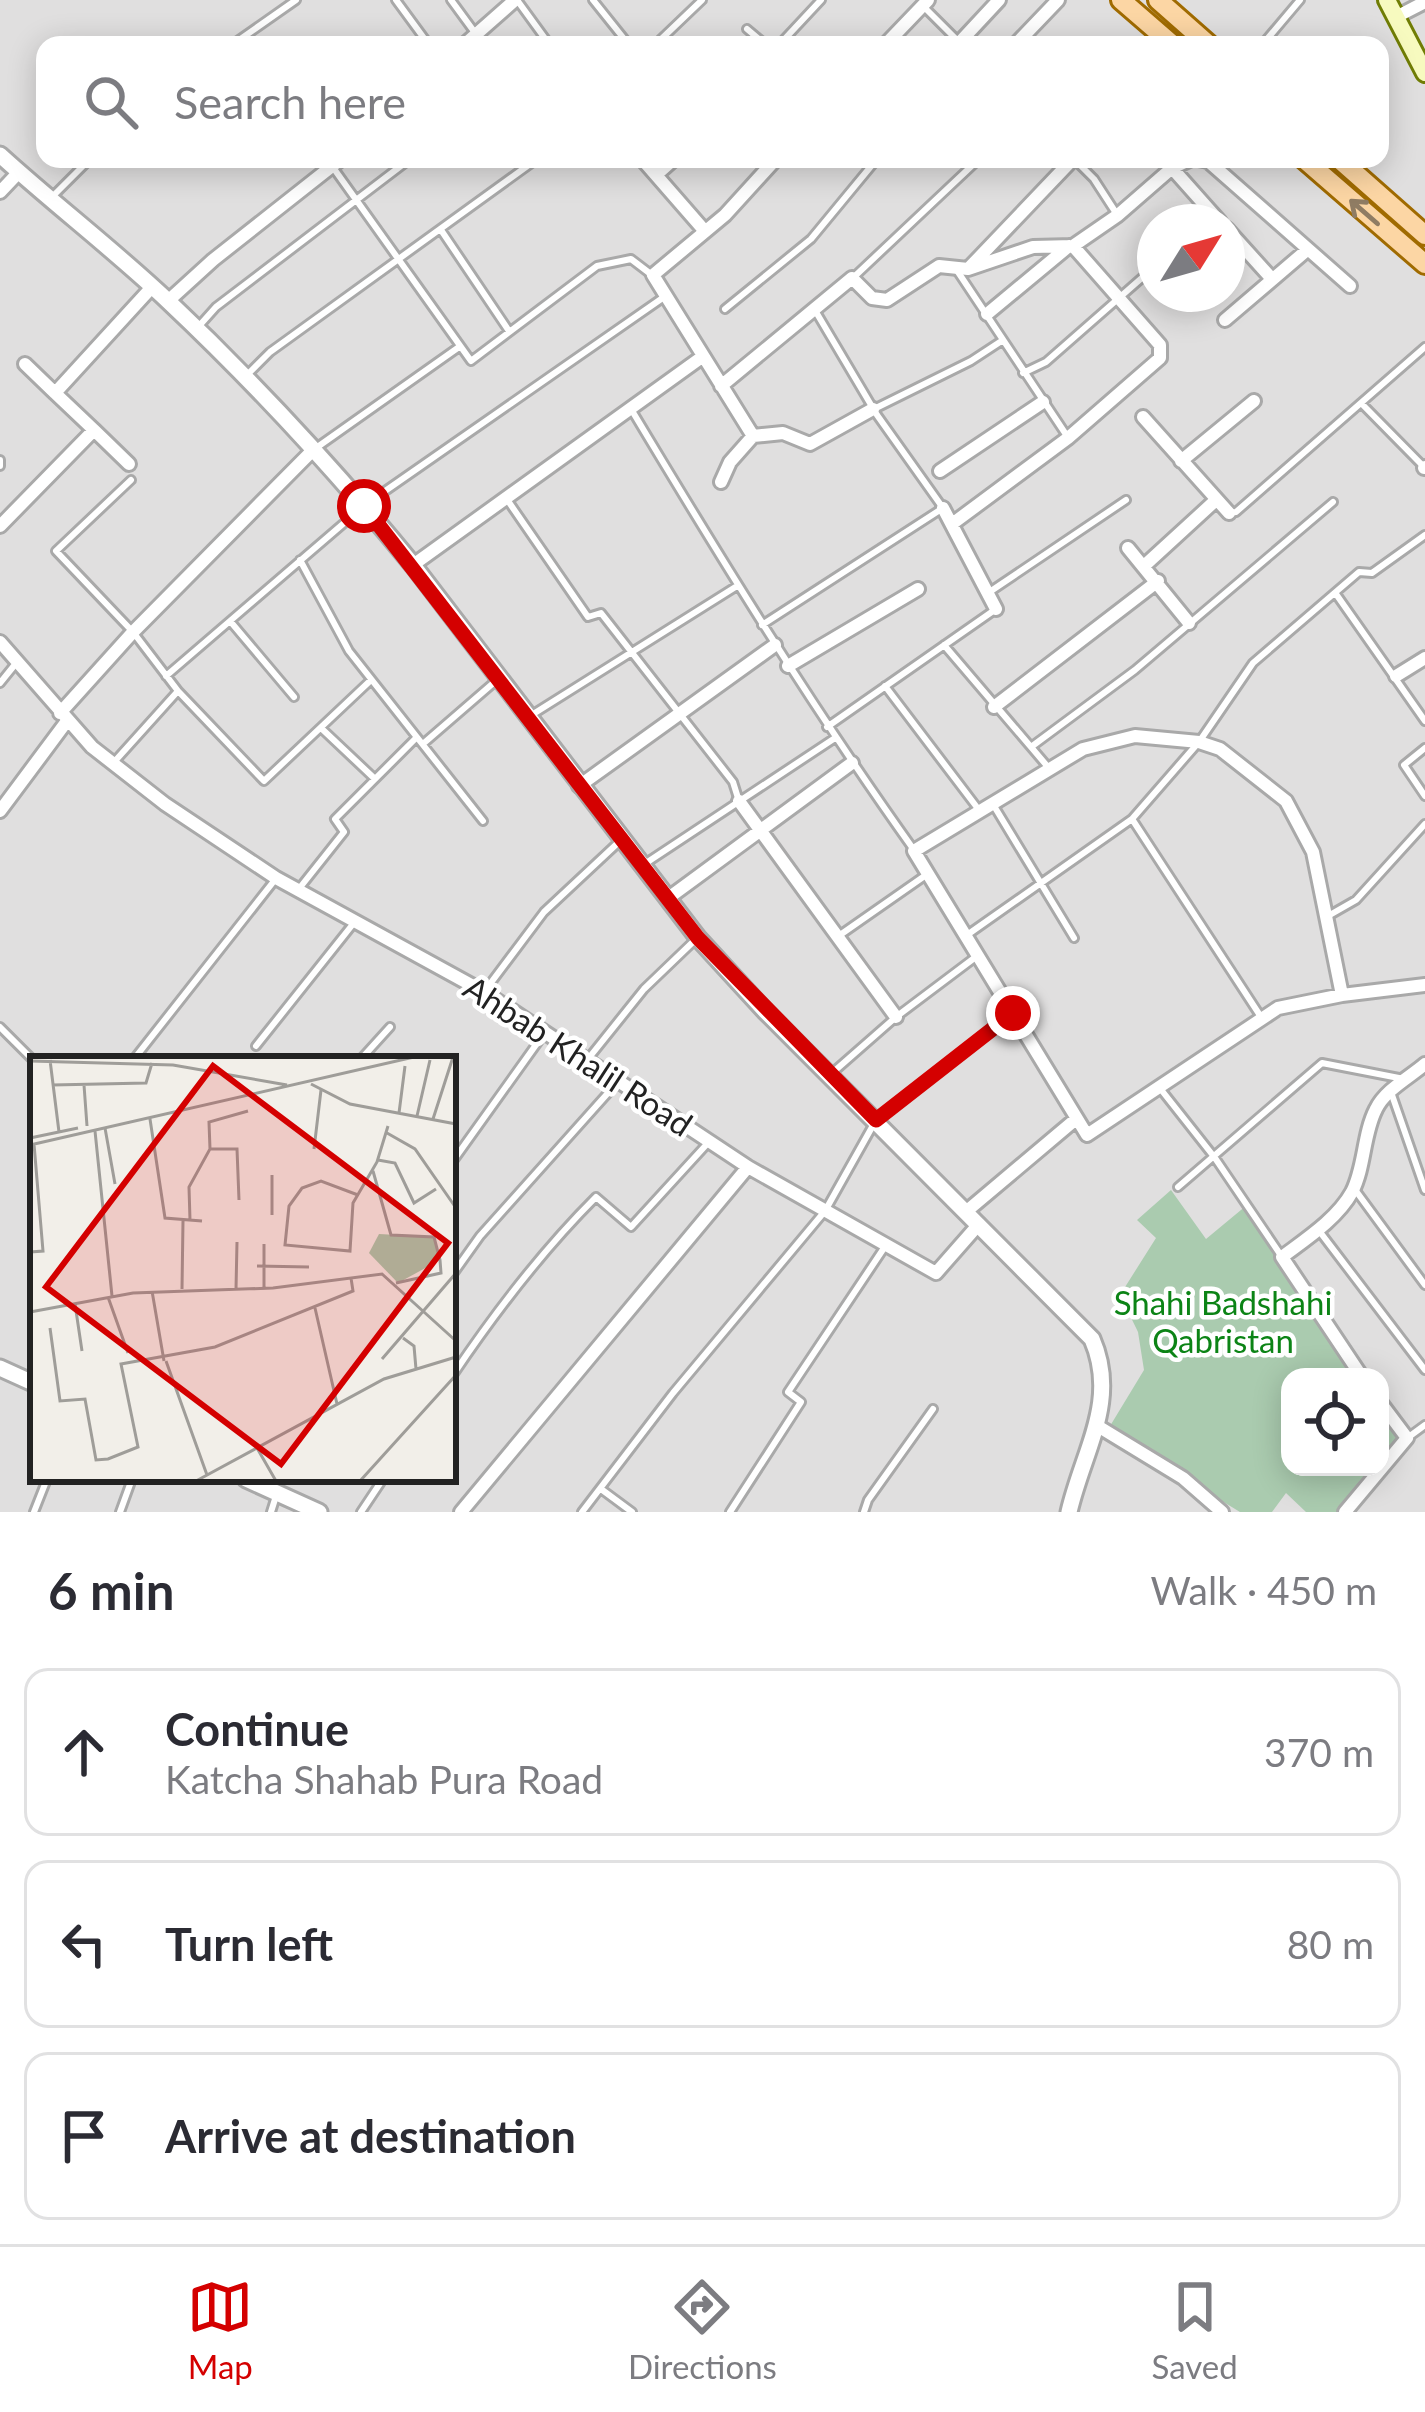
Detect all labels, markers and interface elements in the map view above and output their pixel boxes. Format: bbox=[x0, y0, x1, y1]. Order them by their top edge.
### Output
search box bbox=[36, 36, 1389, 168]
icon: search bbox=[78, 69, 144, 135]
text: Search here bbox=[174, 75, 406, 129]
one-way arrow bbox=[1350, 198, 1380, 226]
north arrow bbox=[1137, 204, 1245, 312]
route start bbox=[337, 479, 391, 533]
street label: Ahbab Khalil Road bbox=[457, 966, 700, 1144]
route end bbox=[986, 986, 1040, 1040]
inset map bbox=[30, 1056, 456, 1482]
park label: Shahi Badshahi Qabristan bbox=[1114, 1282, 1332, 1360]
map controls bbox=[1281, 1368, 1389, 1476]
button: locate bbox=[1281, 1368, 1389, 1476]
text: 6 min bbox=[48, 1560, 174, 1621]
text: Walk · 450 m bbox=[1150, 1567, 1377, 1613]
text: Continue bbox=[165, 1702, 349, 1756]
icon: ahead bbox=[51, 1719, 117, 1785]
text: 370 m bbox=[1264, 1729, 1374, 1775]
text: Katcha Shahab Pura Road bbox=[165, 1756, 603, 1802]
icon: left bbox=[51, 1911, 117, 1977]
text: Turn left bbox=[165, 1917, 333, 1971]
text: 80 m bbox=[1287, 1921, 1374, 1967]
icon: arrive bbox=[51, 2103, 117, 2169]
text: Arrive at destination bbox=[165, 2109, 576, 2163]
tab: Map bbox=[187, 2274, 253, 2386]
tab: Directions bbox=[628, 2274, 777, 2386]
tab: Saved bbox=[1151, 2274, 1238, 2386]

